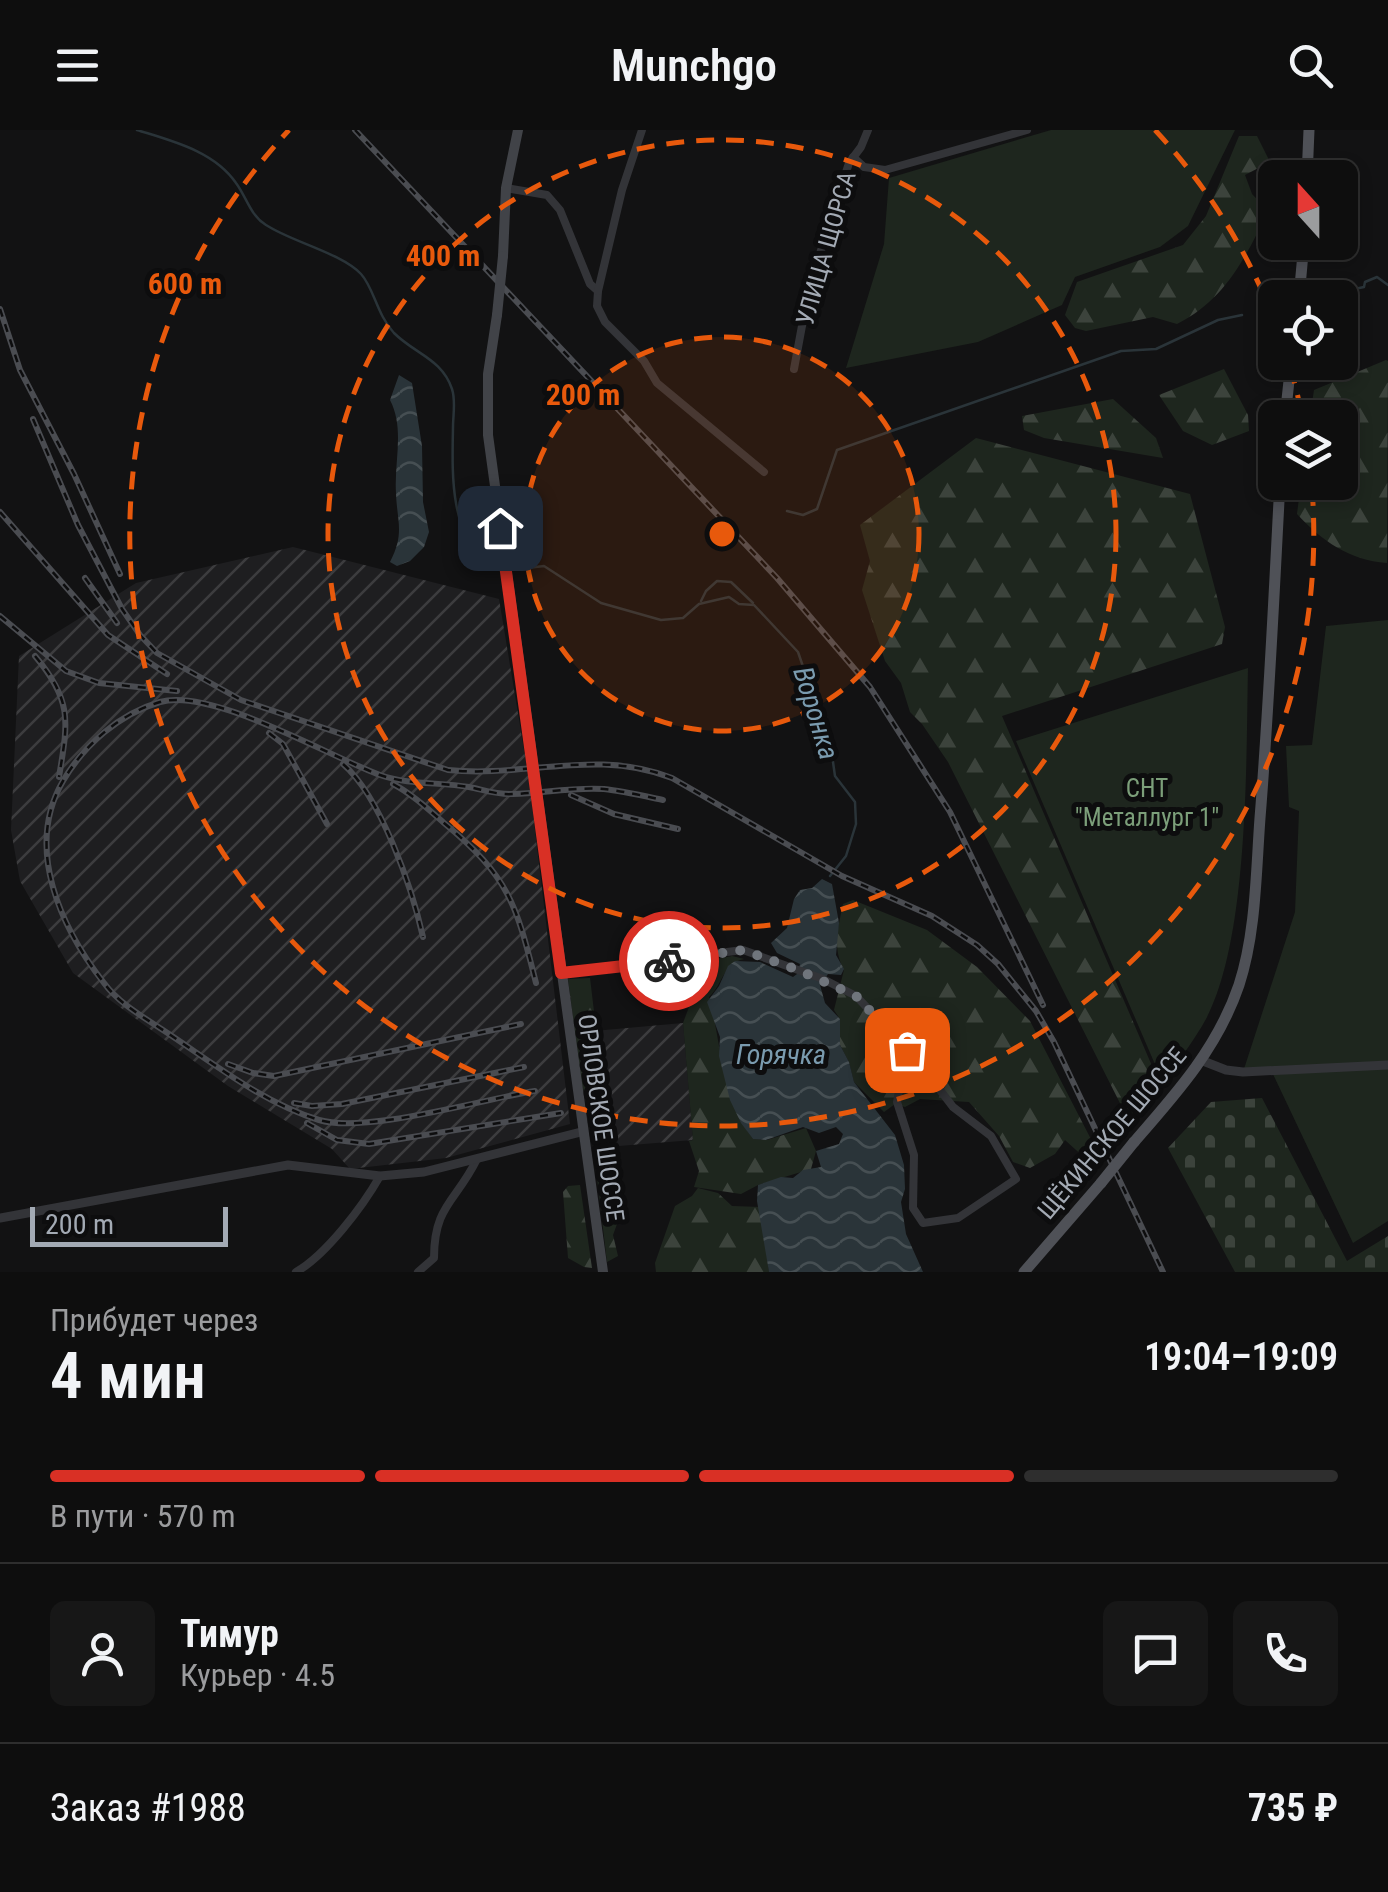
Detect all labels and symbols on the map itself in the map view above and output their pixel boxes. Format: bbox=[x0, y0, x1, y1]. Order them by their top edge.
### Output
north arrow bbox=[1258, 160, 1358, 260]
street label: УЛИЦА ЩОРСА bbox=[790, 168, 862, 328]
text: 400 m bbox=[406, 238, 480, 273]
text: 600 m bbox=[148, 266, 222, 301]
text: 200 m bbox=[546, 377, 620, 412]
pin bbox=[458, 486, 543, 571]
centre of rings bbox=[704, 516, 740, 552]
water label: Воронка bbox=[786, 663, 846, 763]
park label: СНТ "Металлург 1" bbox=[1075, 774, 1219, 832]
courier bbox=[619, 911, 719, 1011]
pin bbox=[865, 1008, 950, 1093]
street label: ОРЛОВСКОЕ ШОССЕ bbox=[572, 1012, 630, 1224]
water label: Горячка bbox=[736, 1038, 826, 1071]
street label: ЩЁКИНСКОЕ ШОССЕ bbox=[1032, 1041, 1192, 1225]
scale bar bbox=[30, 1202, 228, 1246]

